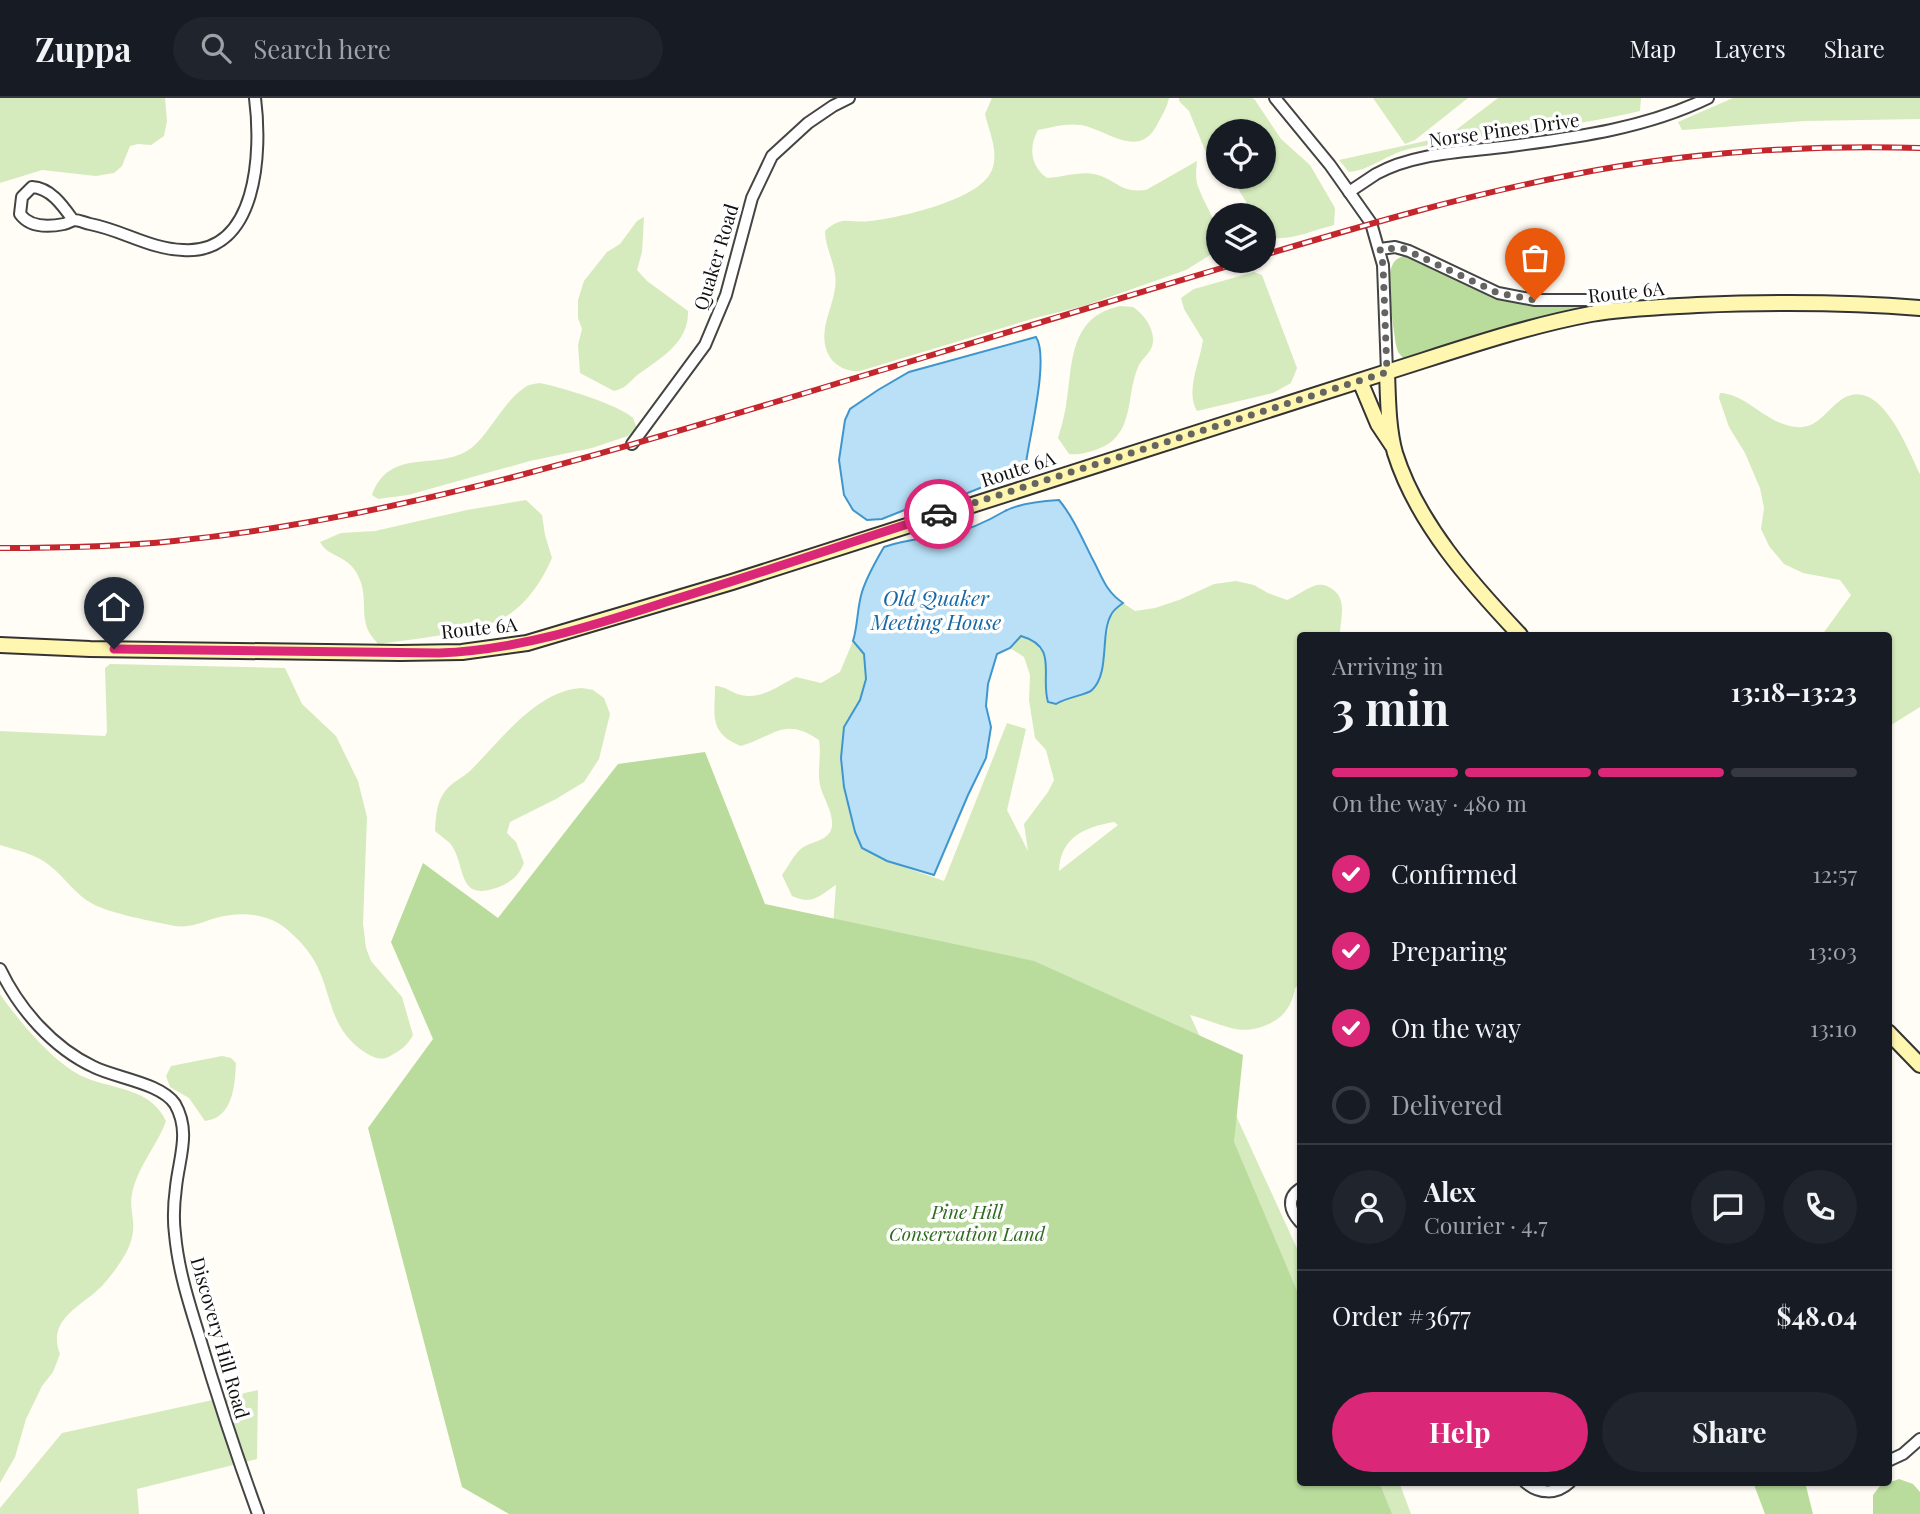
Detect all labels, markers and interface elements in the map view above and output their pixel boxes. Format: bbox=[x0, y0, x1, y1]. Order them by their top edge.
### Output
search box bbox=[173, 17, 663, 80]
text: Zuppa bbox=[35, 26, 131, 70]
icon: search bbox=[197, 29, 235, 67]
text: Search here bbox=[253, 31, 391, 66]
text: Map bbox=[1630, 32, 1676, 64]
text: Layers bbox=[1714, 32, 1786, 64]
text: Share bbox=[1824, 32, 1885, 64]
street label: Norse Pines Drive bbox=[1427, 106, 1581, 152]
map controls bbox=[1206, 119, 1276, 273]
button: locate bbox=[1206, 119, 1276, 189]
street label: Quaker Road bbox=[687, 200, 744, 313]
button: layers bbox=[1206, 203, 1276, 273]
pin bbox=[1505, 228, 1565, 300]
icon: bag bbox=[1516, 239, 1554, 277]
street label: Route 6A bbox=[1586, 274, 1666, 308]
street label: Route 6A bbox=[977, 444, 1059, 492]
courier bbox=[904, 479, 974, 549]
icon: car bbox=[920, 495, 958, 533]
pin bbox=[84, 577, 144, 649]
water label: Old Quaker Meeting House bbox=[870, 583, 1001, 635]
icon: home bbox=[95, 588, 133, 626]
street label: Route 6A bbox=[439, 610, 519, 644]
text: Arriving in bbox=[1332, 650, 1444, 681]
text: 13:18–13:23 bbox=[1731, 674, 1857, 709]
text: 3 min bbox=[1332, 676, 1449, 738]
text: On the way · 480 m bbox=[1332, 787, 1527, 818]
icon: check bbox=[1332, 855, 1370, 893]
text: Confirmed bbox=[1391, 856, 1518, 891]
text: 12:57 bbox=[1812, 858, 1857, 889]
icon: check bbox=[1332, 932, 1370, 970]
text: Preparing bbox=[1391, 933, 1507, 968]
text: 13:03 bbox=[1808, 935, 1857, 966]
icon: check bbox=[1332, 1009, 1370, 1047]
text: On the way bbox=[1391, 1010, 1521, 1045]
text: 13:10 bbox=[1810, 1012, 1857, 1043]
text: Delivered bbox=[1391, 1087, 1503, 1122]
button: person bbox=[1332, 1170, 1406, 1244]
button: chat bbox=[1691, 1170, 1765, 1244]
button: phone bbox=[1783, 1170, 1857, 1244]
text: Alex bbox=[1424, 1174, 1476, 1209]
park label: Pine Hill Conservation Land bbox=[889, 1198, 1046, 1246]
text: Courier · 4.7 bbox=[1424, 1209, 1548, 1240]
street label: Discovery Hill Road bbox=[185, 1254, 256, 1422]
text: Order #3677 bbox=[1332, 1298, 1471, 1333]
text: $48.04 bbox=[1776, 1298, 1857, 1333]
button: Help bbox=[1332, 1392, 1588, 1472]
button: Share bbox=[1602, 1392, 1857, 1472]

